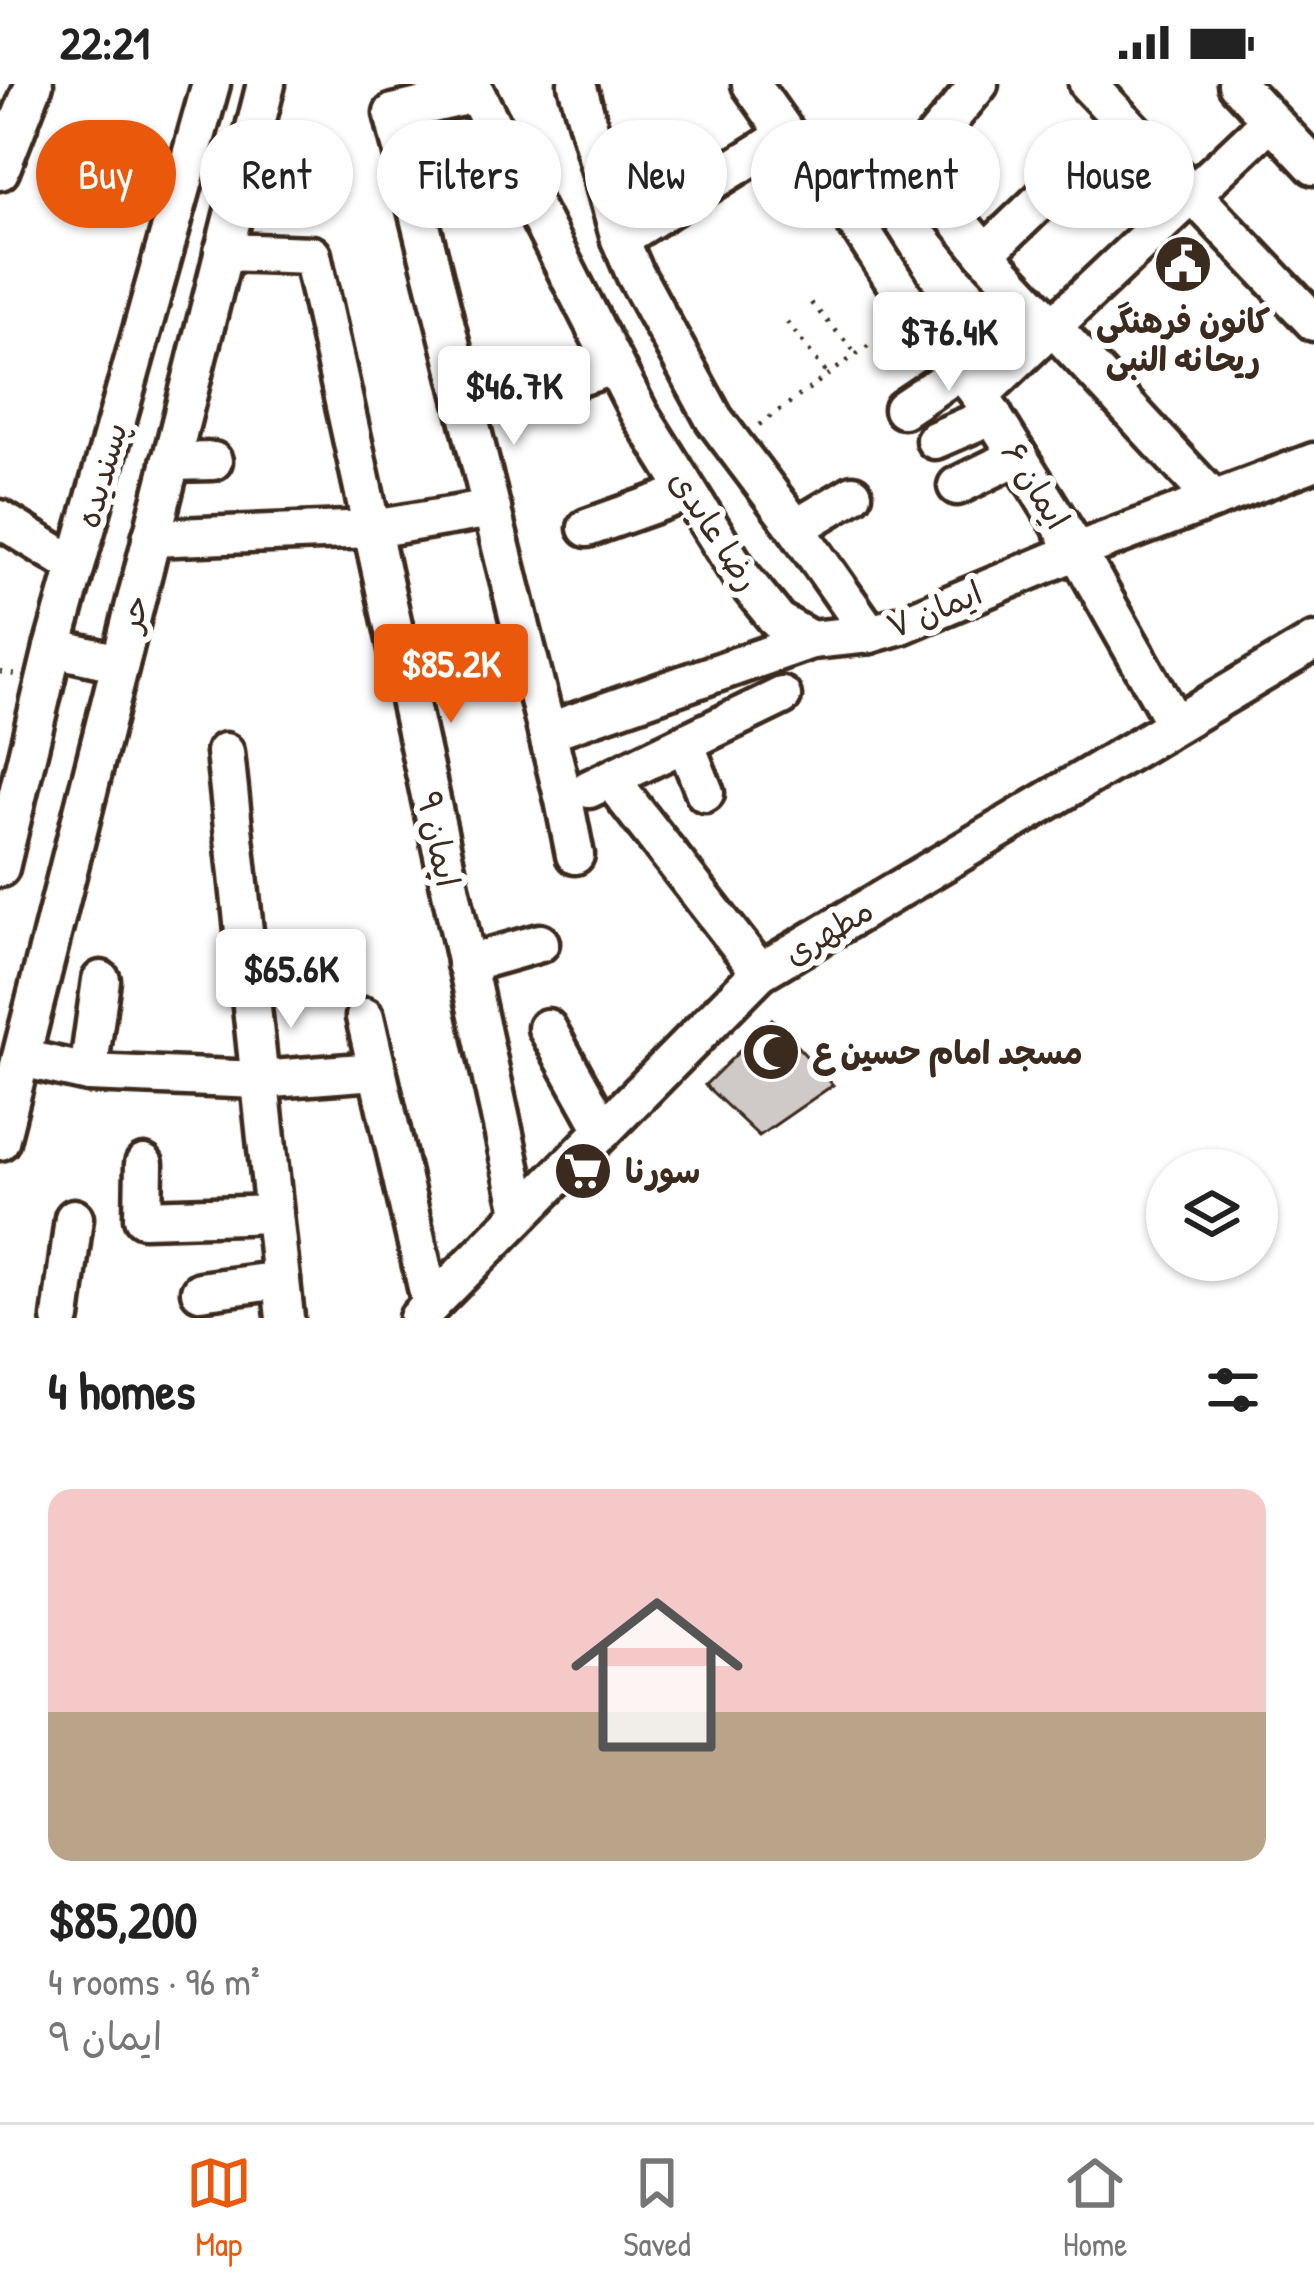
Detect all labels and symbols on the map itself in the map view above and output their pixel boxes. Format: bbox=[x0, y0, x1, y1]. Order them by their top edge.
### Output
public building icon: کانون فرهنگی ریحانه النبی bbox=[1152, 233, 1214, 295]
pin: $76.4K bbox=[851, 292, 1047, 394]
place label: کانون فرهنگی ریحانه النبی bbox=[1096, 299, 1270, 381]
pin: $46.7K bbox=[416, 346, 612, 448]
street label: پسندیده bbox=[65, 417, 137, 533]
street label: ایمان ۶ bbox=[992, 433, 1080, 537]
street label: رضا عابدی bbox=[660, 461, 770, 599]
street label: ایمان ۷ bbox=[880, 570, 988, 648]
street label: حر bbox=[107, 590, 159, 639]
pin: $85.2K bbox=[353, 624, 549, 726]
street label: ایمان ۹ bbox=[407, 787, 471, 891]
street label: مطهری bbox=[775, 887, 881, 975]
pin: $65.6K bbox=[193, 929, 389, 1031]
mosque icon: مسجد امام حسین ع bbox=[740, 1021, 802, 1083]
place label: مسجد امام حسین ع bbox=[813, 1030, 1083, 1078]
supermarket icon: سورنا bbox=[552, 1140, 614, 1202]
place label: سورنا bbox=[625, 1149, 700, 1193]

